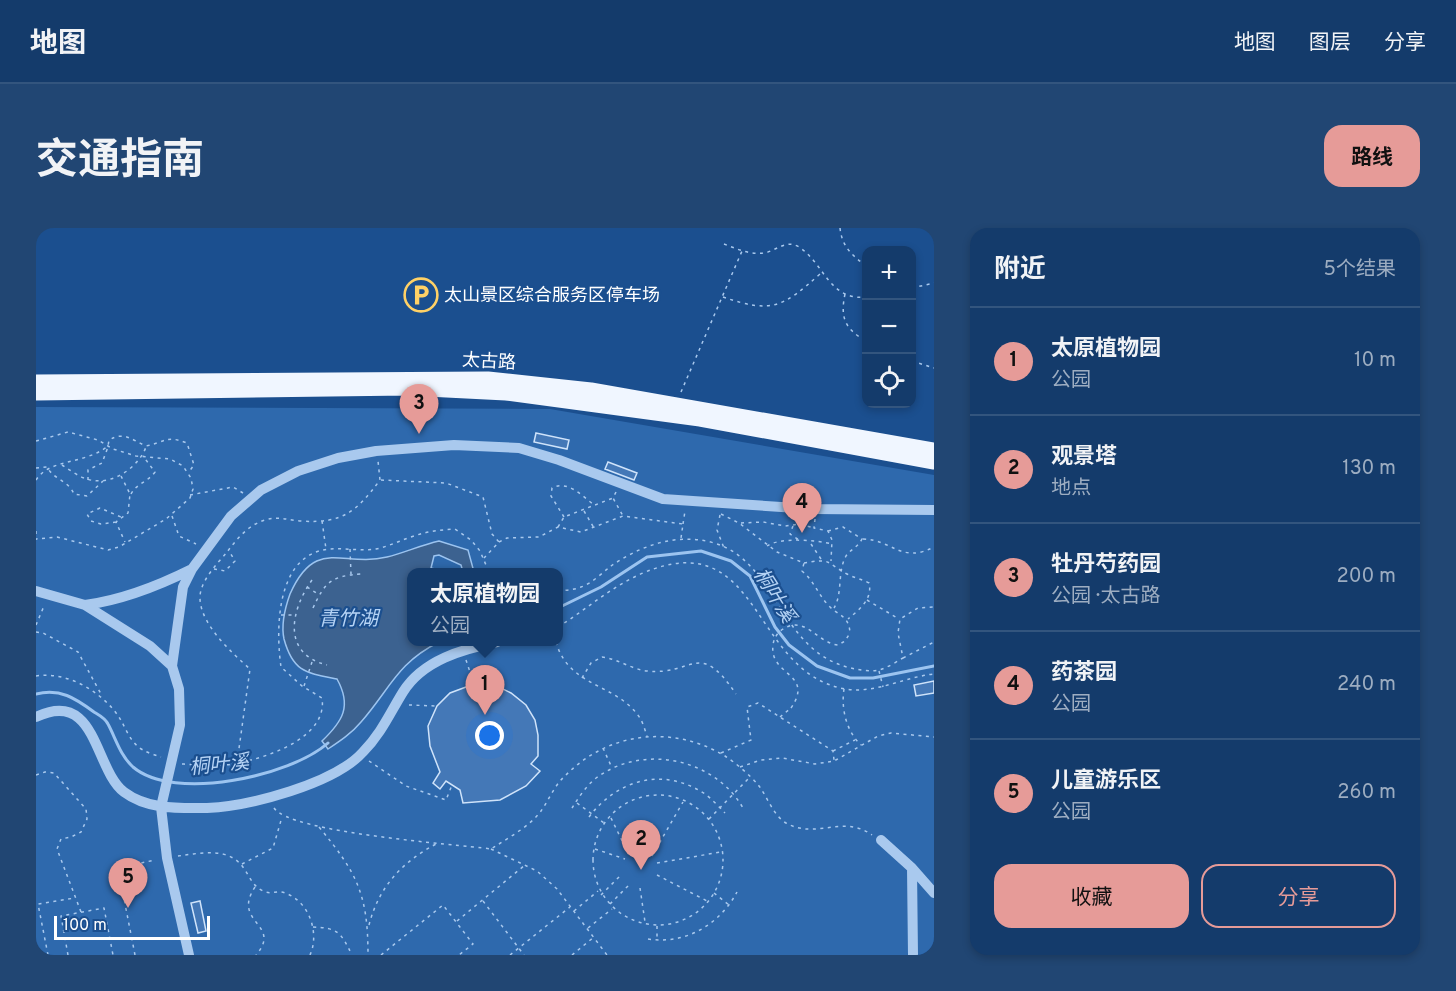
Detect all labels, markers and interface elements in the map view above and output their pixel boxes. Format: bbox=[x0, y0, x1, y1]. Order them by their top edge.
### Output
text: 地图 bbox=[30, 27, 86, 63]
text: 地图 bbox=[1234, 30, 1276, 57]
text: 图层 bbox=[1309, 30, 1351, 57]
text: 分享 bbox=[1384, 30, 1426, 57]
button: 路线 bbox=[1324, 125, 1420, 187]
text: 交通指南 bbox=[36, 136, 204, 189]
map controls bbox=[862, 246, 916, 408]
button: + bbox=[862, 246, 916, 300]
text: 附近 bbox=[994, 254, 1046, 287]
text: 5个结果 bbox=[1324, 257, 1396, 283]
parking icon: 太山景区综合服务区停车场 bbox=[403, 277, 439, 313]
place label: 太山景区综合服务区停车场 bbox=[444, 285, 660, 308]
button: − bbox=[862, 300, 916, 354]
text: 太原植物园 bbox=[1051, 336, 1161, 363]
text: 1 bbox=[1010, 348, 1018, 374]
text: 10 m bbox=[1354, 348, 1396, 374]
street label: 太古路 bbox=[461, 350, 516, 375]
button: locate bbox=[862, 354, 916, 408]
text: 公园 bbox=[1051, 368, 1091, 394]
pin: 3 bbox=[400, 384, 439, 434]
text: 观景塔 bbox=[1051, 444, 1117, 471]
text: 2 bbox=[1007, 456, 1020, 482]
text: 130 m bbox=[1342, 456, 1396, 482]
text: 地点 bbox=[1051, 476, 1091, 502]
pin: 4 bbox=[782, 484, 822, 533]
text: 牡丹芍药园 bbox=[1051, 552, 1161, 579]
water label: 桐叶溪 bbox=[746, 564, 801, 630]
text: 3 bbox=[1008, 564, 1020, 590]
text: 200 m bbox=[1337, 564, 1396, 590]
popup bbox=[407, 568, 563, 646]
text: 太原植物园 bbox=[430, 582, 540, 609]
text: 公园 · 太古路 bbox=[1051, 584, 1160, 610]
water label: 青竹湖 bbox=[318, 607, 381, 633]
text: 公园 bbox=[430, 614, 470, 640]
text: 药茶园 bbox=[1051, 660, 1117, 687]
pin: 1 bbox=[466, 666, 504, 715]
text: 4 bbox=[1007, 672, 1020, 698]
text: 240 m bbox=[1337, 672, 1396, 698]
text: 公园 bbox=[1051, 692, 1091, 718]
your location bbox=[475, 721, 504, 750]
water label: 桐叶溪 bbox=[188, 750, 252, 782]
text: 儿童游乐区 bbox=[1051, 768, 1161, 795]
text: 5 bbox=[1007, 780, 1020, 806]
text: 260 m bbox=[1337, 780, 1396, 806]
text: 公园 bbox=[1051, 800, 1091, 826]
pin: 2 bbox=[622, 820, 660, 870]
pin: 5 bbox=[108, 858, 148, 908]
button: 收藏 bbox=[994, 864, 1189, 928]
button: 分享 bbox=[1201, 864, 1396, 928]
scale bar bbox=[54, 913, 210, 940]
text: 100 m bbox=[63, 916, 107, 936]

